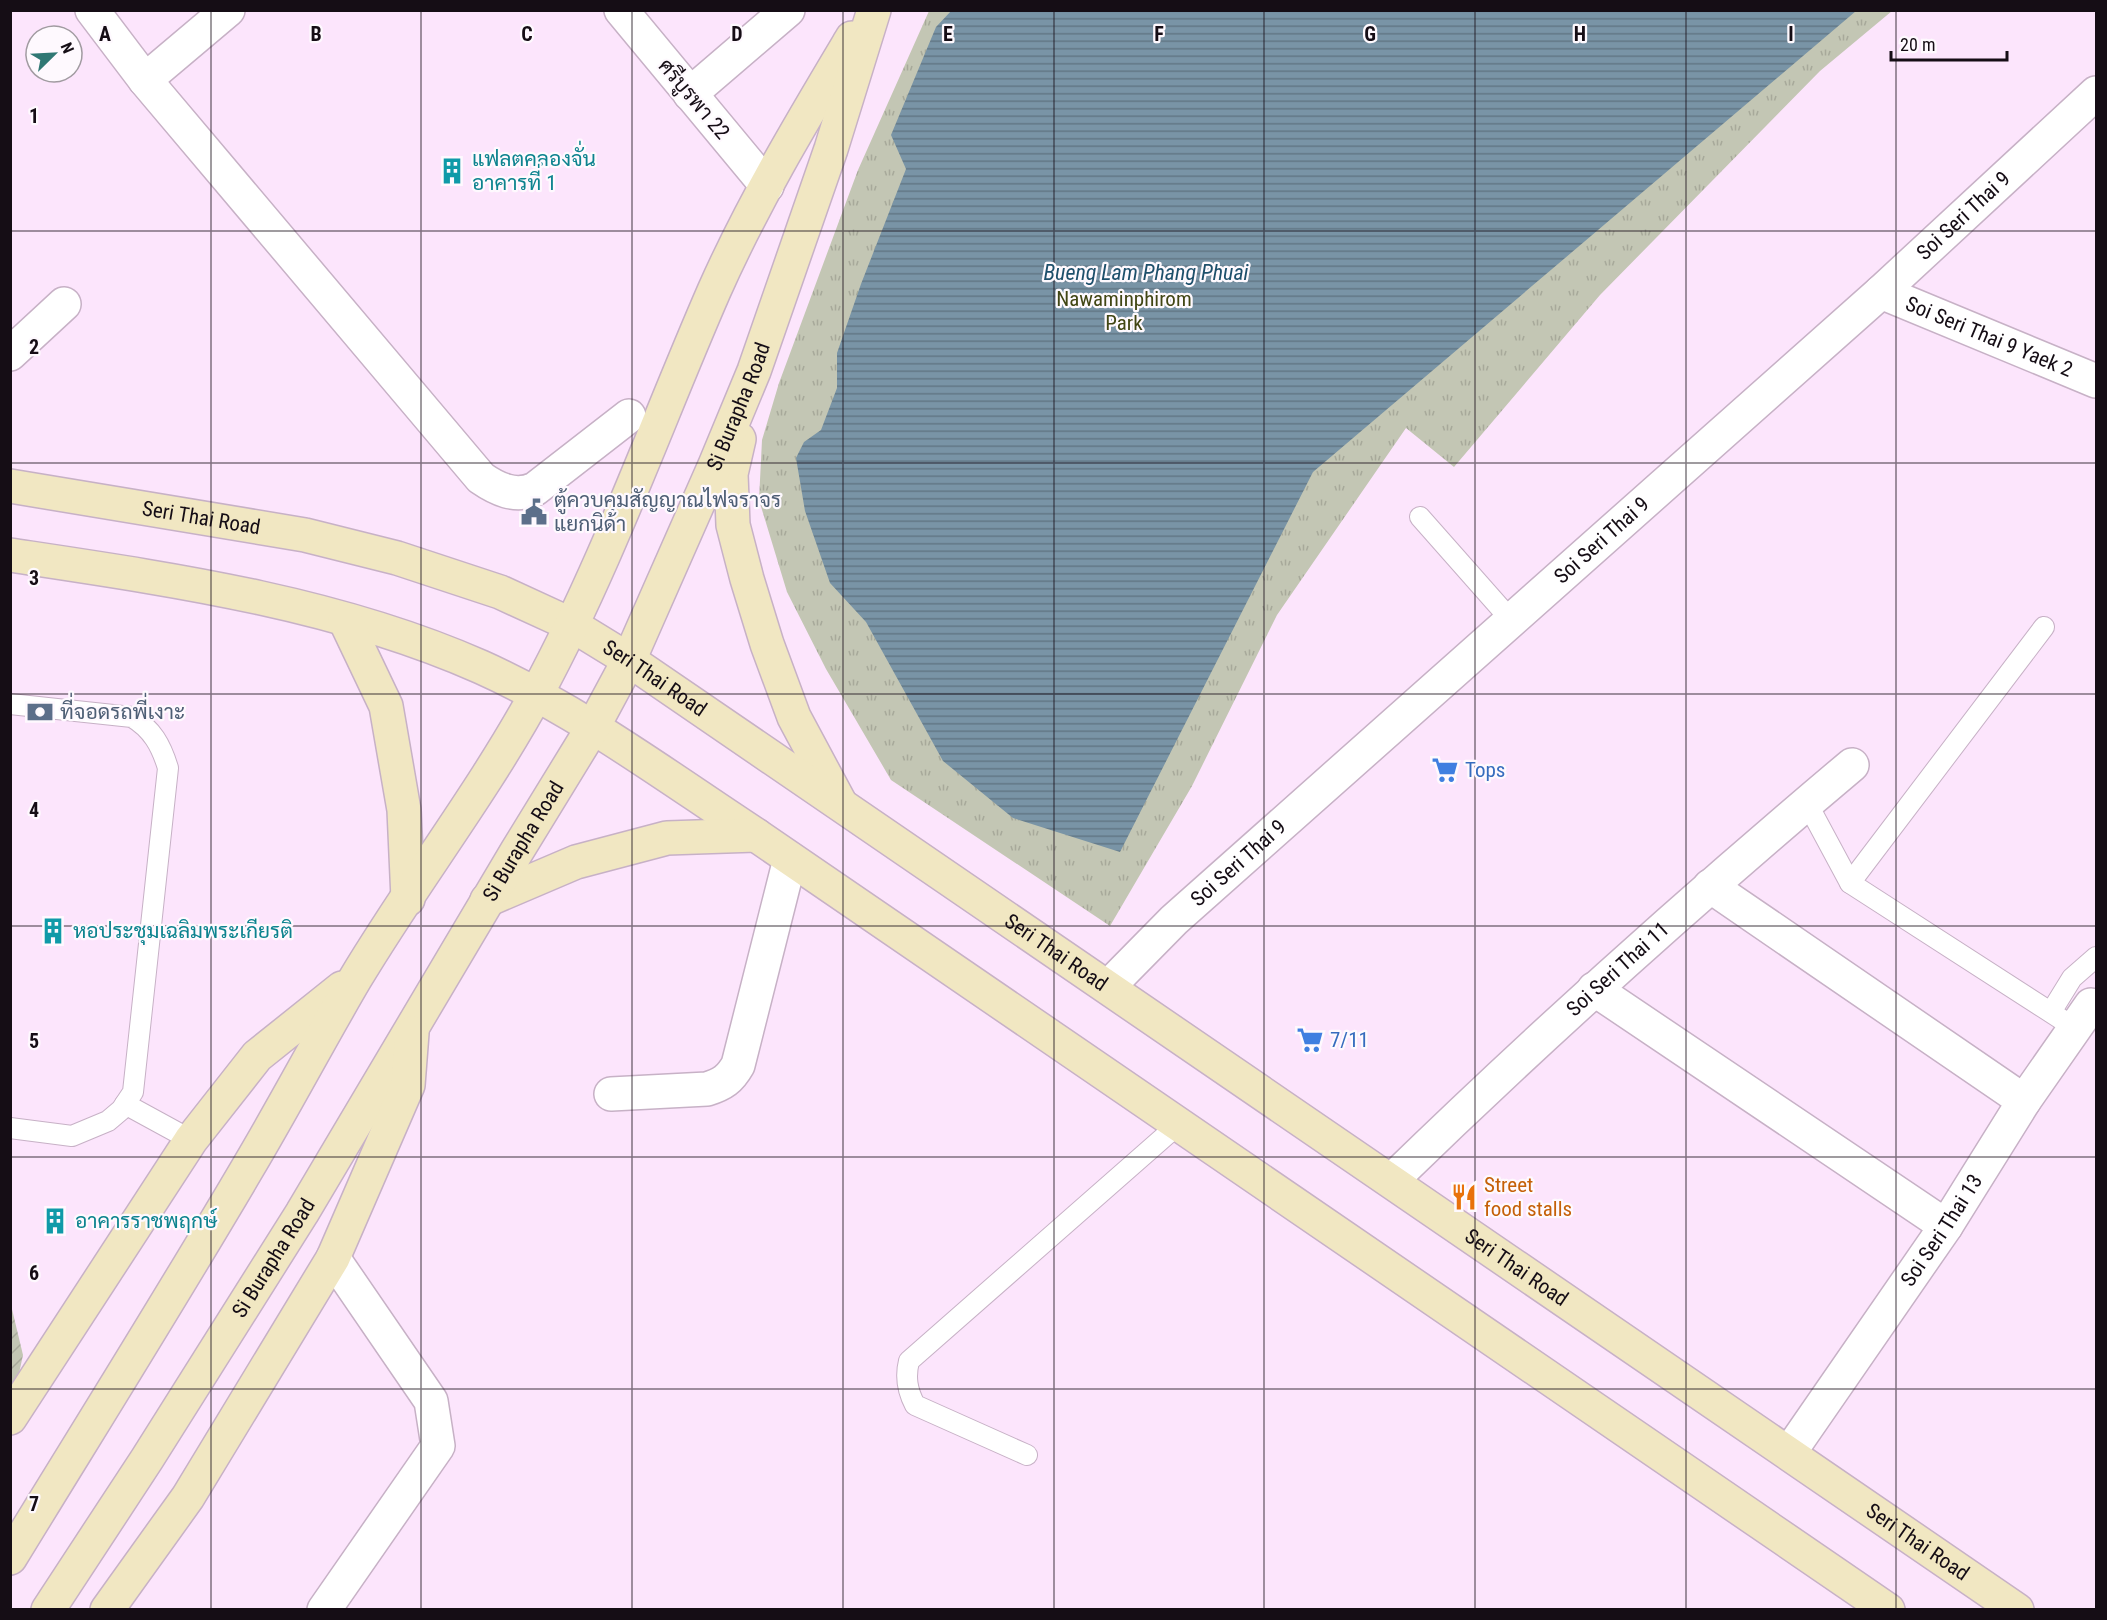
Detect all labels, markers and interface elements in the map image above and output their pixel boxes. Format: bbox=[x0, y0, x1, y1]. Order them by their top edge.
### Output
text: A bbox=[99, 22, 111, 46]
text: B bbox=[310, 22, 322, 46]
text: C bbox=[521, 22, 533, 46]
text: D bbox=[731, 22, 743, 46]
text: E bbox=[943, 22, 953, 46]
text: F bbox=[1154, 22, 1164, 46]
text: G bbox=[1364, 22, 1376, 46]
text: H bbox=[1574, 22, 1586, 46]
text: I bbox=[1788, 22, 1794, 46]
north arrow bbox=[24, 24, 84, 84]
scale bar bbox=[1891, 24, 2006, 62]
text: 20 m bbox=[1900, 34, 1935, 55]
text: N bbox=[57, 40, 78, 56]
street label: ศรีบูรพา 22 bbox=[651, 53, 735, 146]
text: 1 bbox=[29, 104, 39, 128]
place label: แฟลตคลองจั่น อาคารที่ 1 bbox=[472, 140, 596, 195]
building icon: แฟลตคลองจั่น อาคารที่ 1 bbox=[437, 156, 467, 186]
street label: Soi Seri Thai 9 bbox=[1912, 167, 2015, 265]
water label: Bueng Lam Phang Phuai bbox=[1043, 260, 1249, 285]
park label: Nawaminphirom Park bbox=[1056, 287, 1192, 335]
street label: Soi Seri Thai 9 Yaek 2 bbox=[1902, 292, 2076, 382]
text: 2 bbox=[29, 335, 39, 359]
street label: Si Burapha Road bbox=[702, 340, 775, 474]
place label: ตู้ควบคุมสัญญาณไฟจราจร แยกนิด้า bbox=[554, 487, 781, 536]
street label: Soi Seri Thai 9 bbox=[1549, 492, 1654, 589]
street label: Seri Thai Road bbox=[141, 496, 262, 539]
public building icon: ตู้ควบคุมสัญญาณไฟจราจร แยกนิด้า bbox=[519, 497, 549, 527]
text: 3 bbox=[29, 566, 39, 590]
street label: Seri Thai Road bbox=[599, 635, 711, 721]
place label: ที่จอดรถพี่เงาะ bbox=[60, 692, 185, 724]
bank icon: ที่จอดรถพี่เงาะ bbox=[25, 697, 55, 727]
supermarket icon: Tops bbox=[1430, 755, 1460, 785]
place label: Tops bbox=[1465, 758, 1505, 782]
street label: Si Burapha Road bbox=[478, 777, 569, 906]
text: 4 bbox=[29, 798, 39, 822]
street label: Soi Seri Thai 9 bbox=[1186, 815, 1291, 911]
street label: Seri Thai Road bbox=[1000, 909, 1112, 996]
building icon: หอประชุมเฉลิมพระเกียรติ bbox=[38, 916, 68, 946]
street label: Soi Seri Thai 11 bbox=[1562, 917, 1674, 1021]
place label: หอประชุมเฉลิมพระเกียรติ bbox=[73, 918, 293, 945]
supermarket icon: 7/11 bbox=[1295, 1025, 1325, 1055]
place label: 7/11 bbox=[1330, 1028, 1369, 1052]
text: 5 bbox=[29, 1029, 39, 1053]
street label: Soi Seri Thai 13 bbox=[1896, 1170, 1987, 1291]
place label: Street food stalls bbox=[1484, 1173, 1572, 1221]
restaurant icon: Street food stalls bbox=[1449, 1182, 1479, 1212]
street label: Si Burapha Road bbox=[227, 1194, 320, 1322]
building icon: อาคารราชพฤกษ์ bbox=[40, 1206, 70, 1236]
place label: อาคารราชพฤกษ์ bbox=[75, 1207, 218, 1233]
street label: Seri Thai Road bbox=[1461, 1224, 1573, 1311]
text: 6 bbox=[29, 1261, 39, 1285]
text: 7 bbox=[29, 1492, 39, 1516]
street label: Seri Thai Road bbox=[1862, 1498, 1974, 1586]

